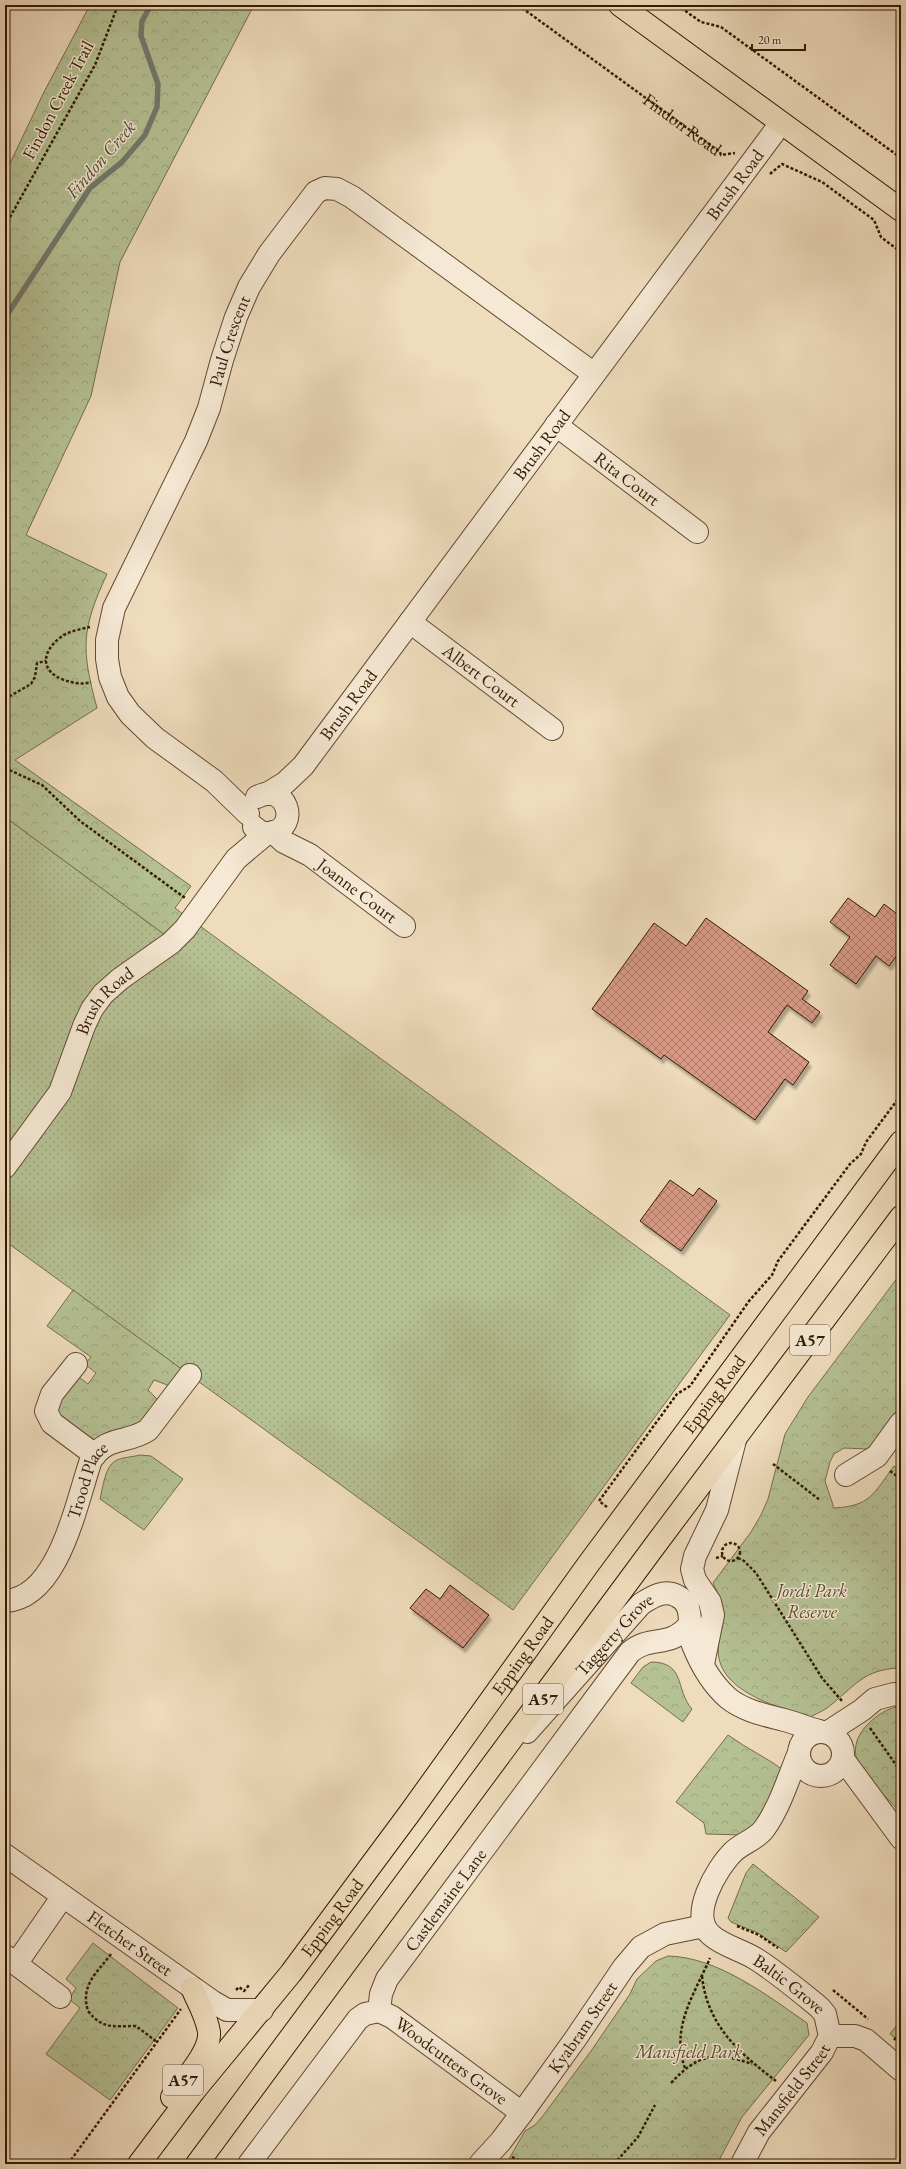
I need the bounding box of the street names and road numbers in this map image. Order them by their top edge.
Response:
street label: Findon Creek Trail [17,36,98,163]
street label: Findon Road [638,88,727,161]
street label: Brush Road [701,144,769,225]
street label: Paul Crescent [203,291,255,389]
street label: Brush Road [507,404,576,485]
street label: Rita Court [590,446,665,511]
street label: Albert Court [437,638,525,712]
street label: Brush Road [314,664,382,745]
street label: Joanne Court [311,851,402,928]
street label: Brush Road [70,961,138,1038]
road number: A57 [790,1325,830,1355]
street label: Epping Road [677,1350,751,1438]
street label: Trood Place [61,1436,112,1522]
street label: Taggerty Grove [570,1587,657,1681]
street label: Epping Road [486,1611,559,1699]
road number: A57 [523,1684,563,1714]
street label: Castlemaine Lane [399,1844,491,1956]
street label: Epping Road [295,1873,369,1961]
street label: Fletcher Street [83,1905,178,1981]
street label: Baltic Grove [749,1948,831,2018]
street label: Kyabram Street [542,1976,622,2078]
street label: Woodcutters Grove [391,2011,513,2110]
street label: Mansfield Street [748,2040,835,2140]
road number: A57 [163,2065,203,2095]

